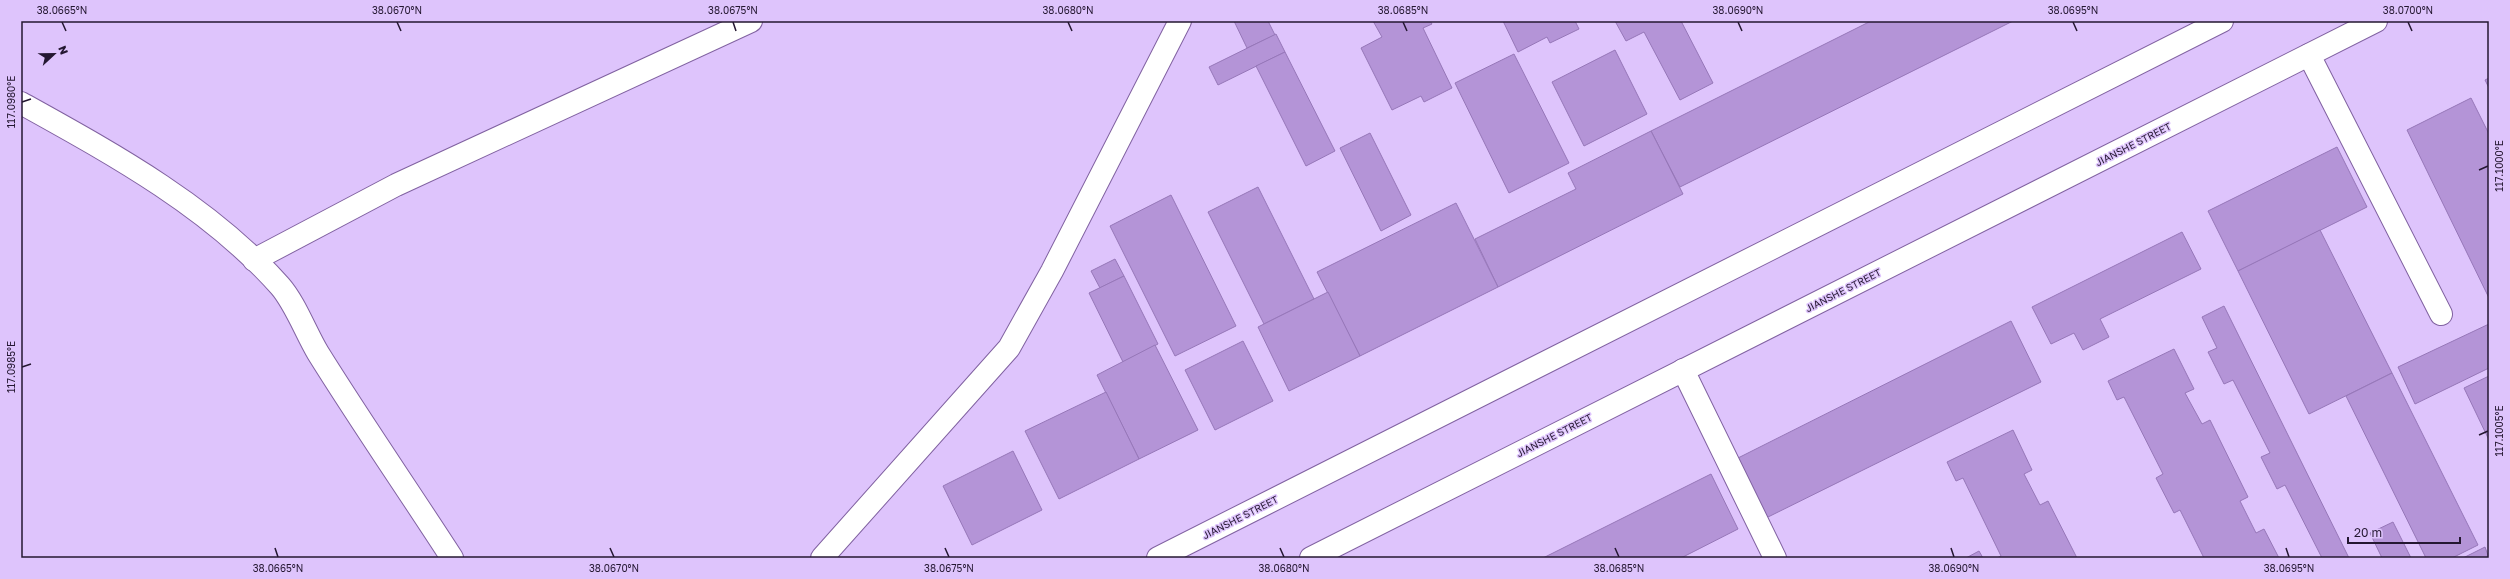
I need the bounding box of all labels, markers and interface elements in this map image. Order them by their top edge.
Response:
text: 38.0665°N [37,4,87,16]
text: 38.0670°N [372,4,422,16]
text: 38.0675°N [708,4,758,16]
text: 38.0680°N [1043,4,1094,16]
text: 38.0685°N [1378,4,1428,16]
text: 38.0690°N [1713,4,1763,16]
text: 38.0695°N [2048,4,2098,16]
text: 38.0700°N [2383,4,2433,16]
north arrow [34,34,74,74]
text: N [56,44,71,56]
text: 117.0980°E [5,76,17,128]
street label: JIANSHE STREET [2093,120,2173,168]
text: 117.1000°E [2493,140,2505,192]
street label: JIANSHE STREET [1803,266,1883,314]
text: 117.0985°E [5,341,17,393]
text: 117.1005°E [2493,405,2505,457]
street label: JIANSHE STREET [1514,411,1594,459]
street label: JIANSHE STREET [1200,493,1280,541]
scale bar [2348,519,2460,545]
text: 20 m [2354,525,2382,540]
text: 38.0665°N [253,562,303,574]
text: 38.0670°N [589,562,639,574]
text: 38.0675°N [924,562,974,574]
text: 38.0680°N [1259,562,1310,574]
text: 38.0685°N [1594,562,1644,574]
text: 38.0690°N [1929,562,1979,574]
text: 38.0695°N [2264,562,2314,574]

